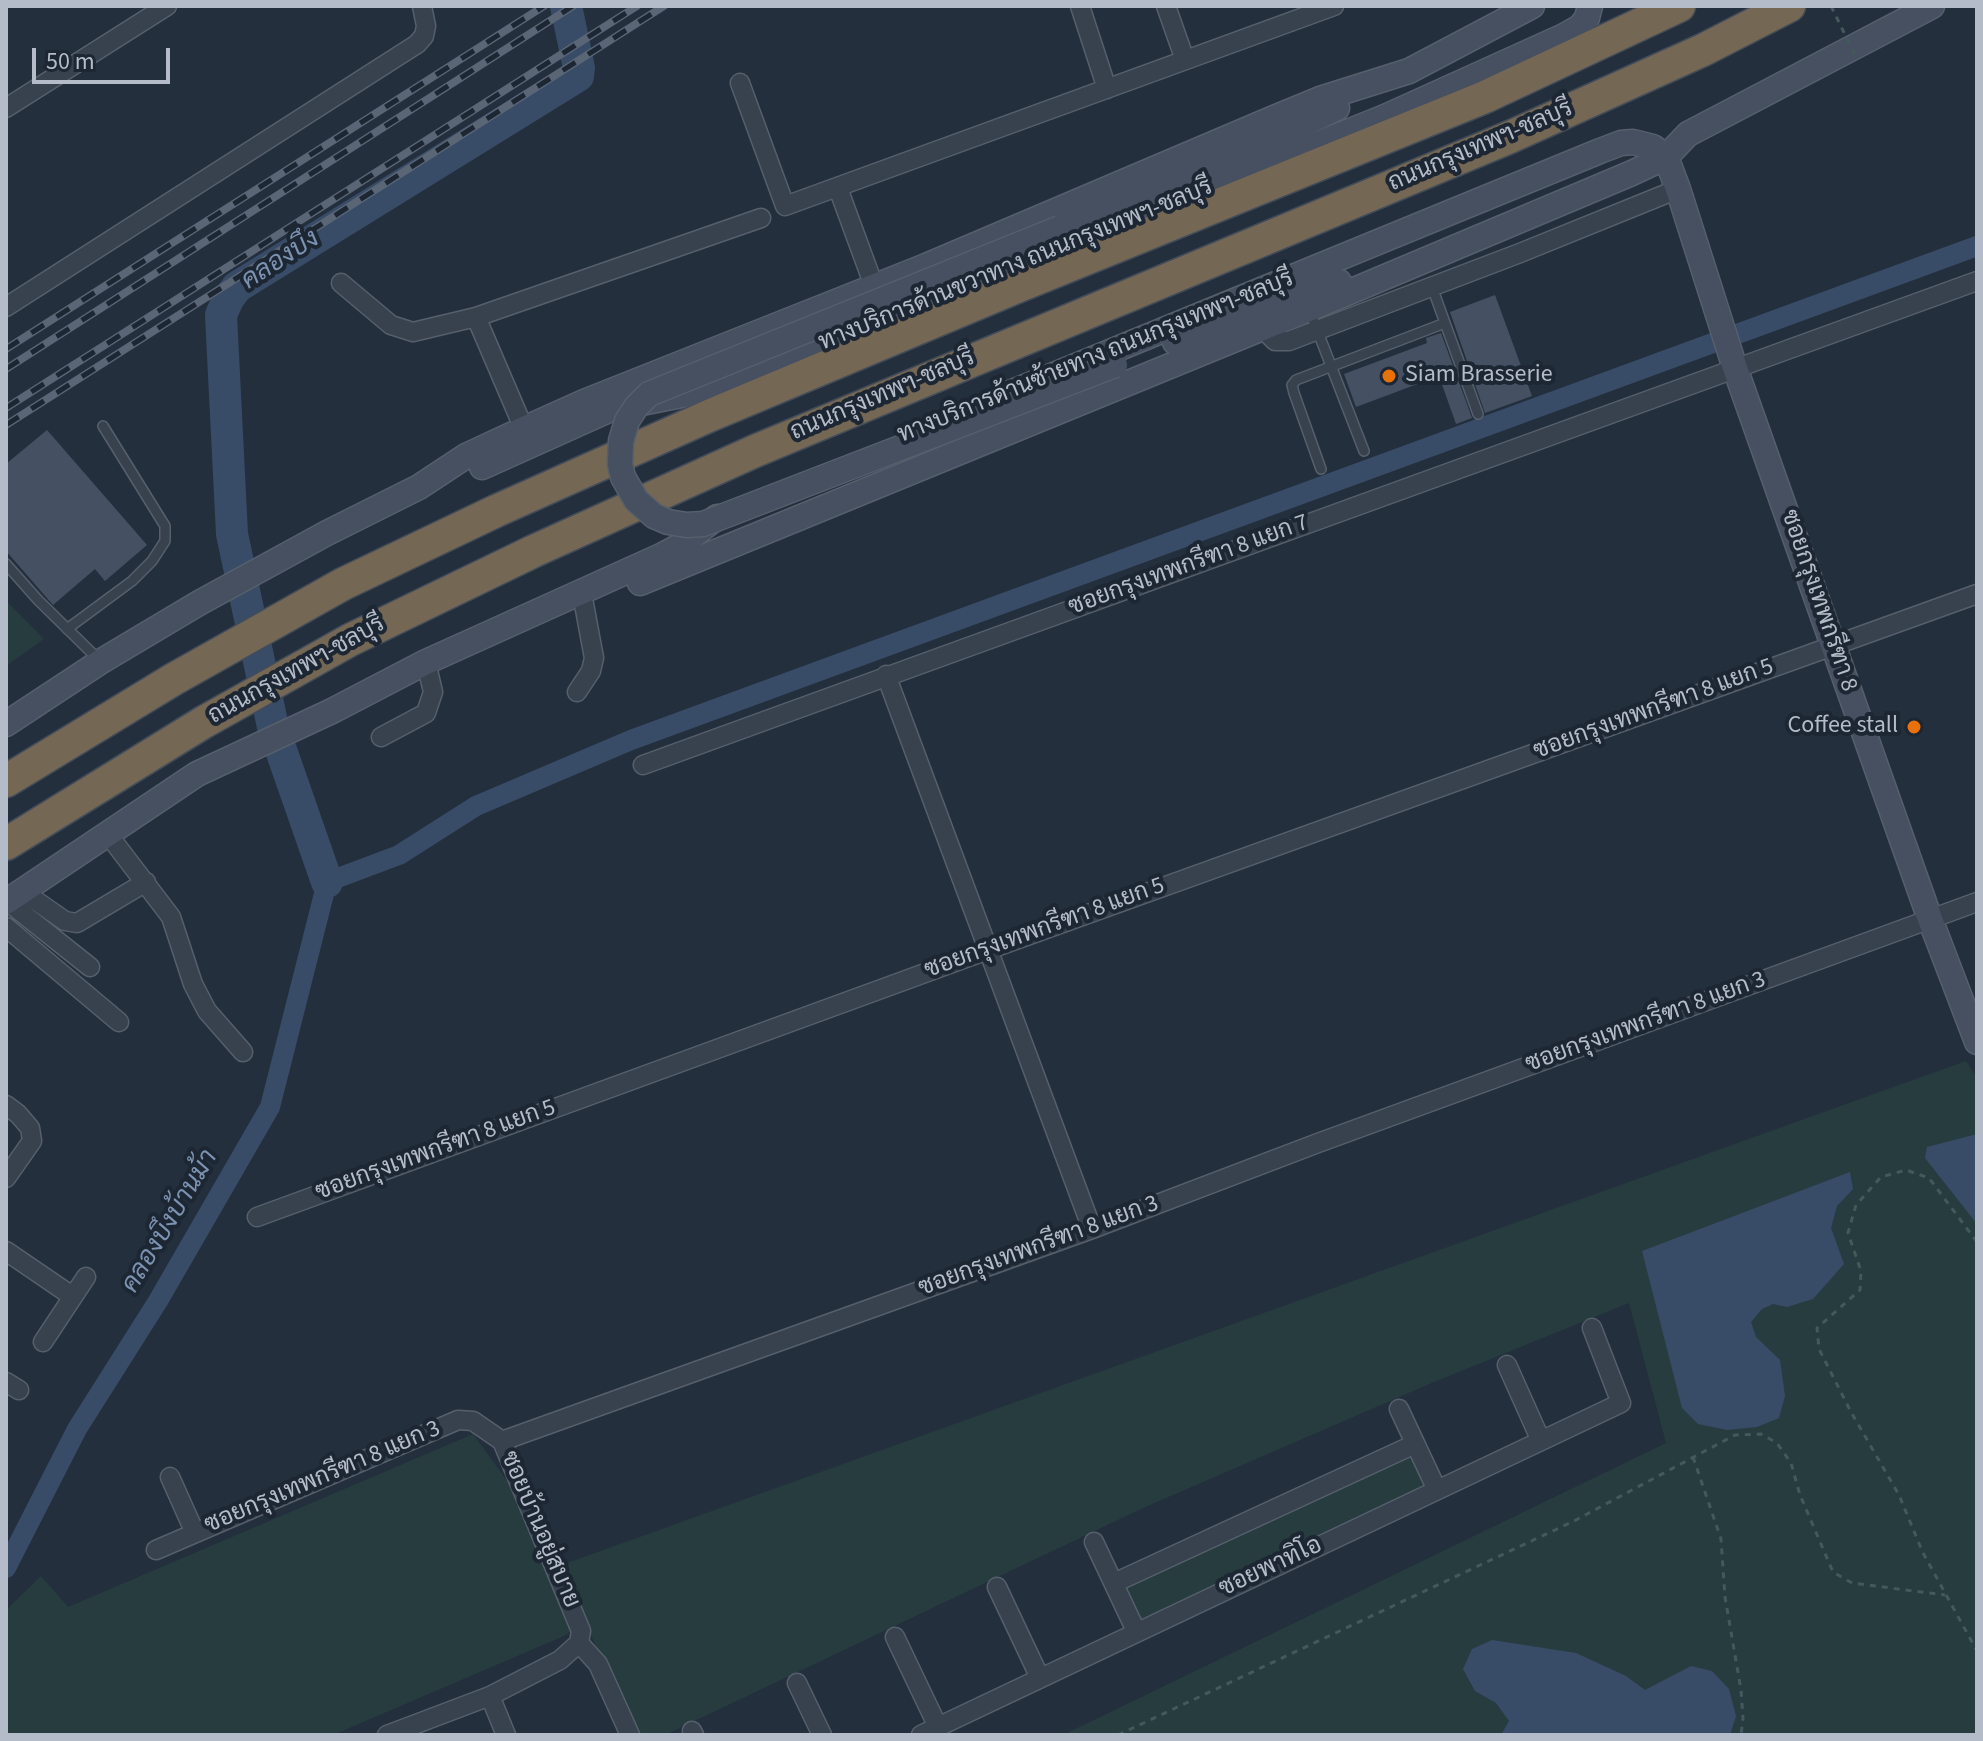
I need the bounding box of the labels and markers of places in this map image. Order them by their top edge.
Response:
place label: Siam Brasserie [1405,362,1553,390]
marker: Siam Brasserie [1380,367,1398,385]
place label: Coffee stall [1788,713,1898,741]
marker: Coffee stall [1905,718,1923,736]

